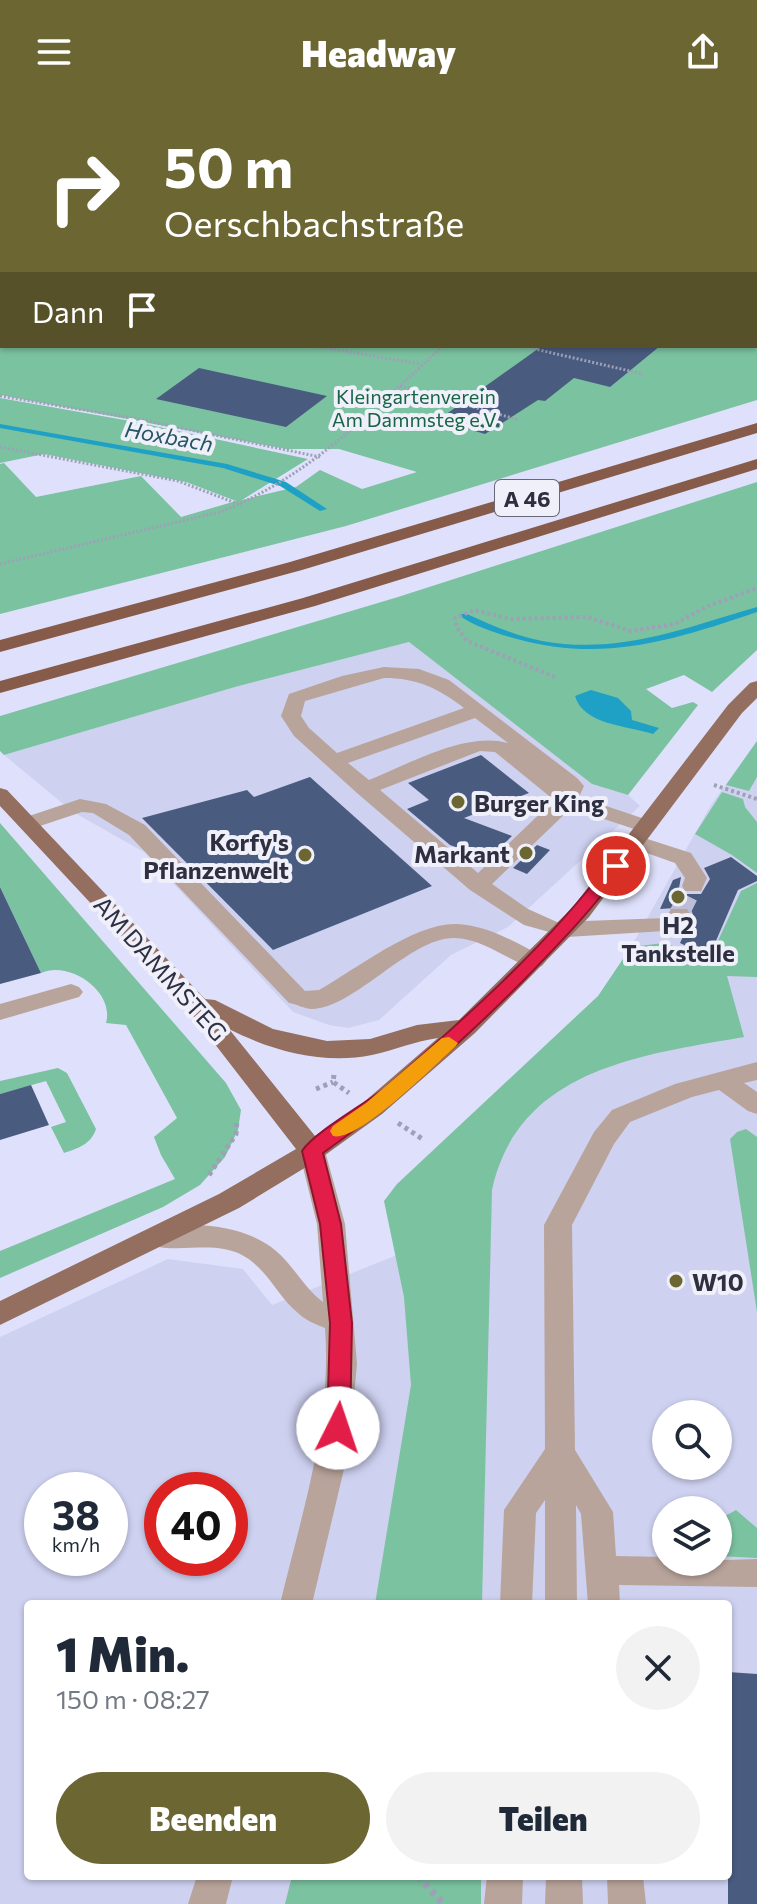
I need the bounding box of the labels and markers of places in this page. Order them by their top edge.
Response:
place label: Burger King [474,788,604,817]
marker: Burger King [449,793,467,811]
place label: Korfy's Pflanzenwelt [143,827,289,884]
pin [582,832,650,900]
place label: Markant [414,839,510,868]
marker: Markant [517,844,535,862]
marker: Korfy's Pflanzenwelt [296,846,314,864]
marker: H2 Tankstelle [669,888,687,906]
place label: H2 Tankstelle [621,910,735,967]
place label: W10 [692,1267,744,1296]
marker: W10 [667,1272,685,1290]

